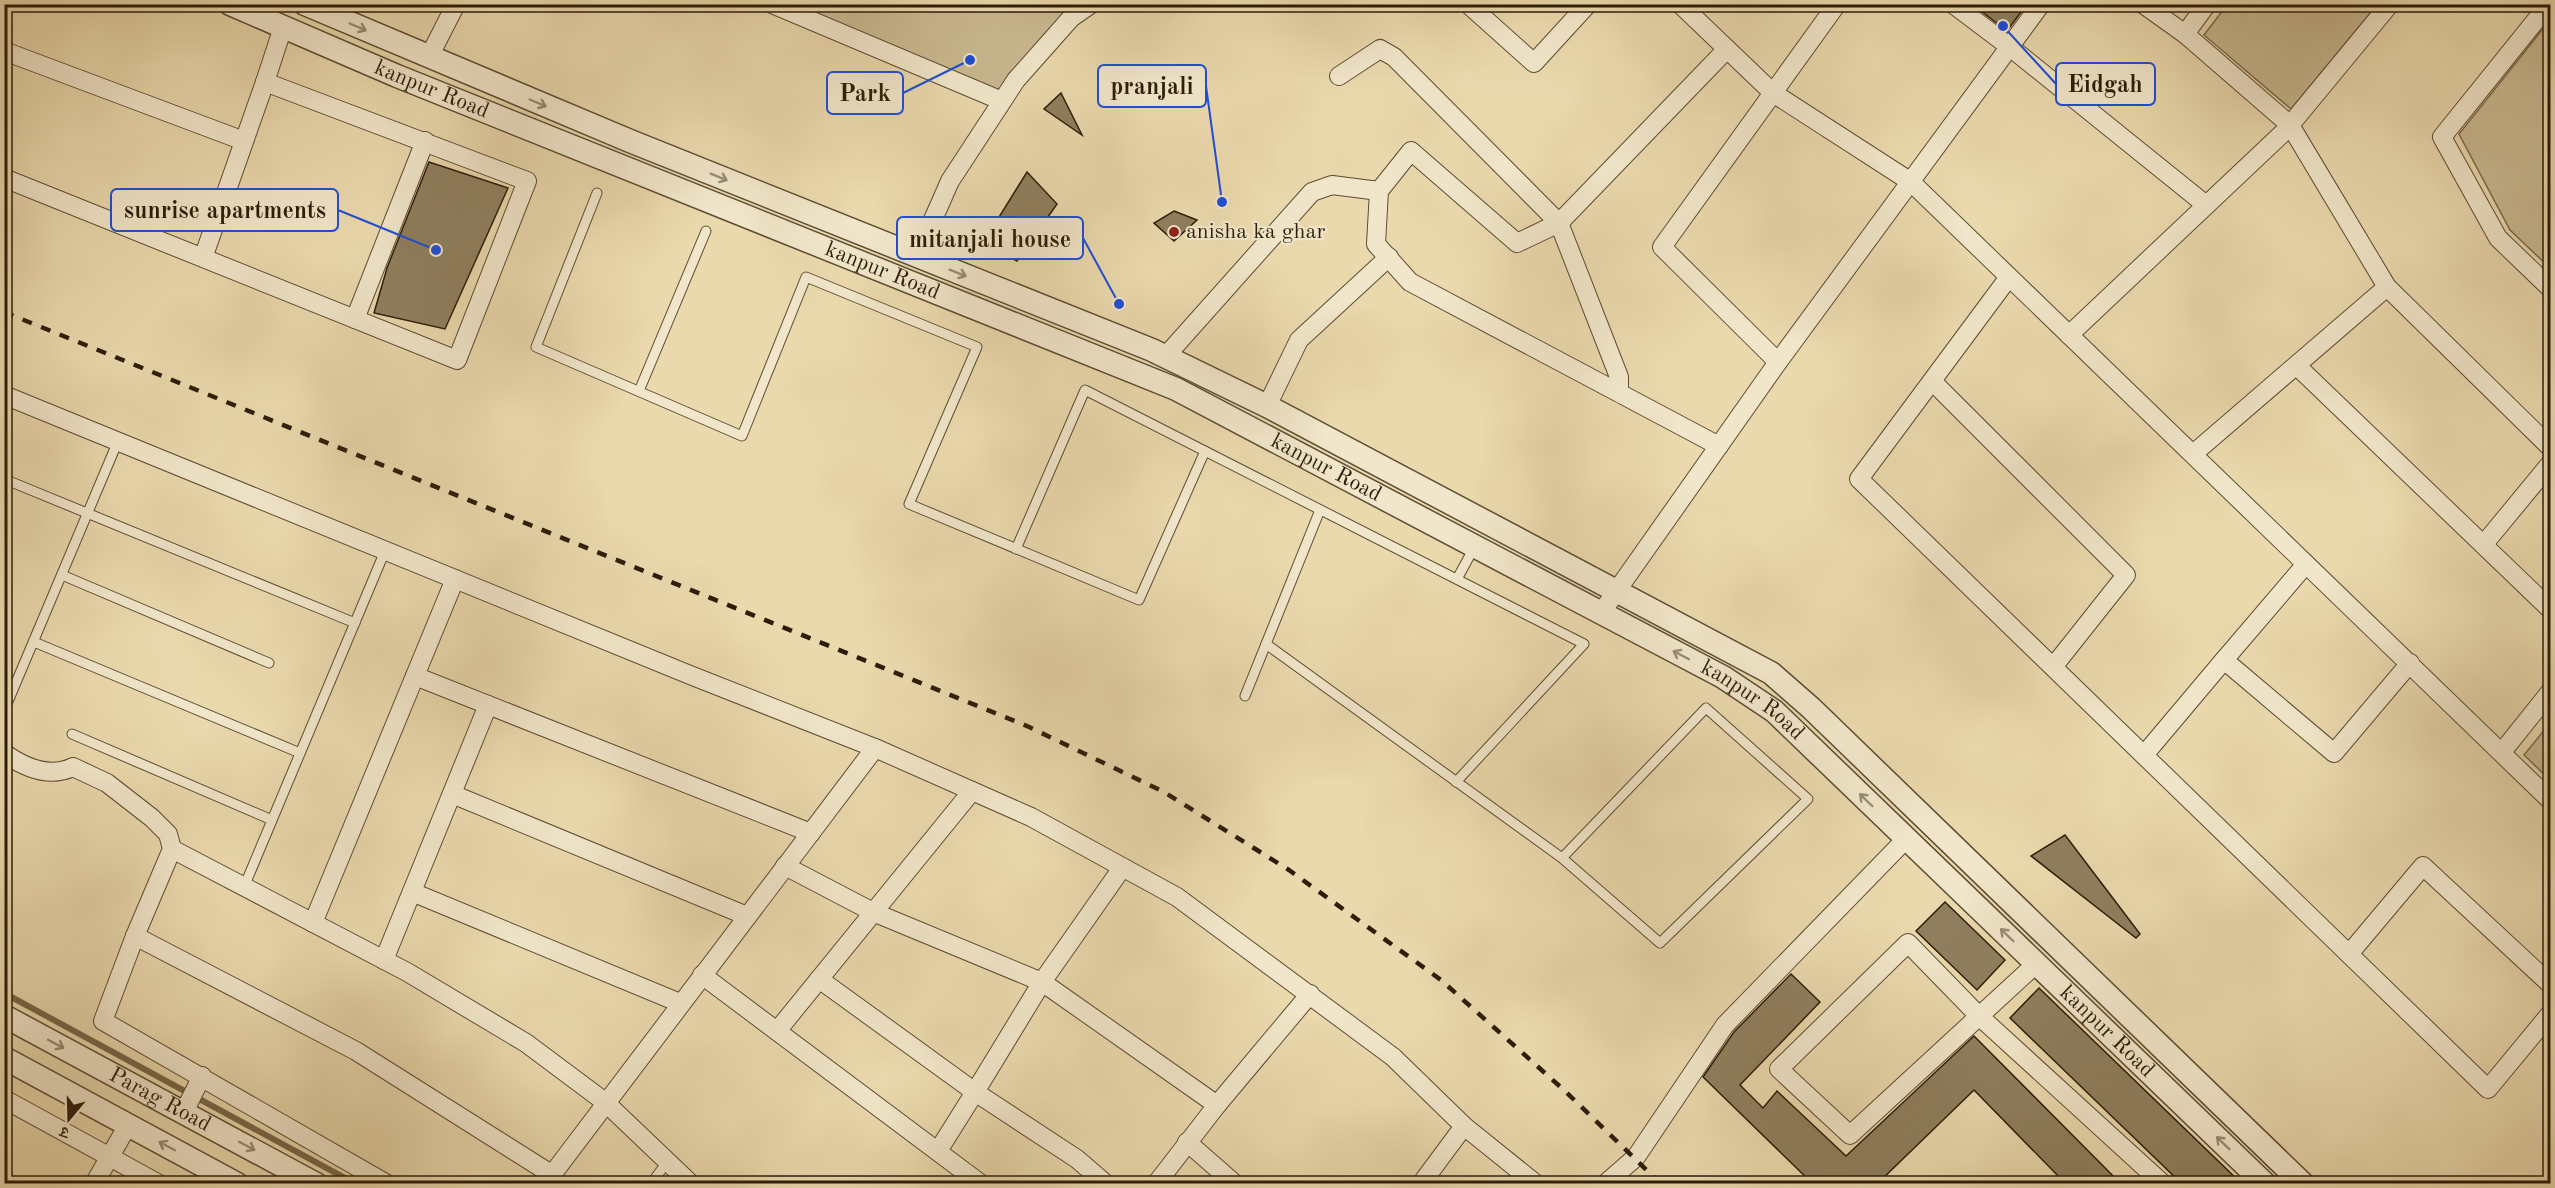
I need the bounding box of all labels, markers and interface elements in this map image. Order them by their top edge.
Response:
one-way arrow [349,22,367,33]
street label: kanpur Road [371,57,492,123]
callout: Eidgah [2056,63,2155,105]
callout: pranjali [1098,65,1206,107]
callout: Park [827,72,903,114]
text: Eidgah [2067,74,2143,98]
text: pranjali [1110,76,1194,100]
text: Park [839,83,891,107]
one-way arrow [529,98,547,109]
one-way arrow [709,172,727,183]
callout: sunrise apartments [111,189,338,231]
text: sunrise apartments [124,200,326,224]
callout: mitanjali house [897,217,1083,259]
place label: anisha ka ghar [1186,221,1325,243]
marker: anisha ka ghar [1167,225,1181,239]
text: mitanjali house [909,229,1071,253]
street label: kanpur Road [822,238,943,304]
one-way arrow [948,268,967,279]
street label: kanpur Road [1267,430,1385,506]
one-way arrow [1672,649,1690,660]
street label: kanpur Road [1697,656,1808,745]
one-way arrow [1859,793,1874,807]
one-way arrow [1999,928,2014,942]
street label: kanpur Road [2055,982,2158,1082]
one-way arrow [47,1038,64,1050]
street label: Parag Road [105,1064,214,1136]
north arrow [39,1089,99,1149]
text: उ [57,1122,72,1141]
one-way arrow [2215,1136,2230,1150]
one-way arrow [159,1140,176,1152]
one-way arrow [237,1141,255,1152]

